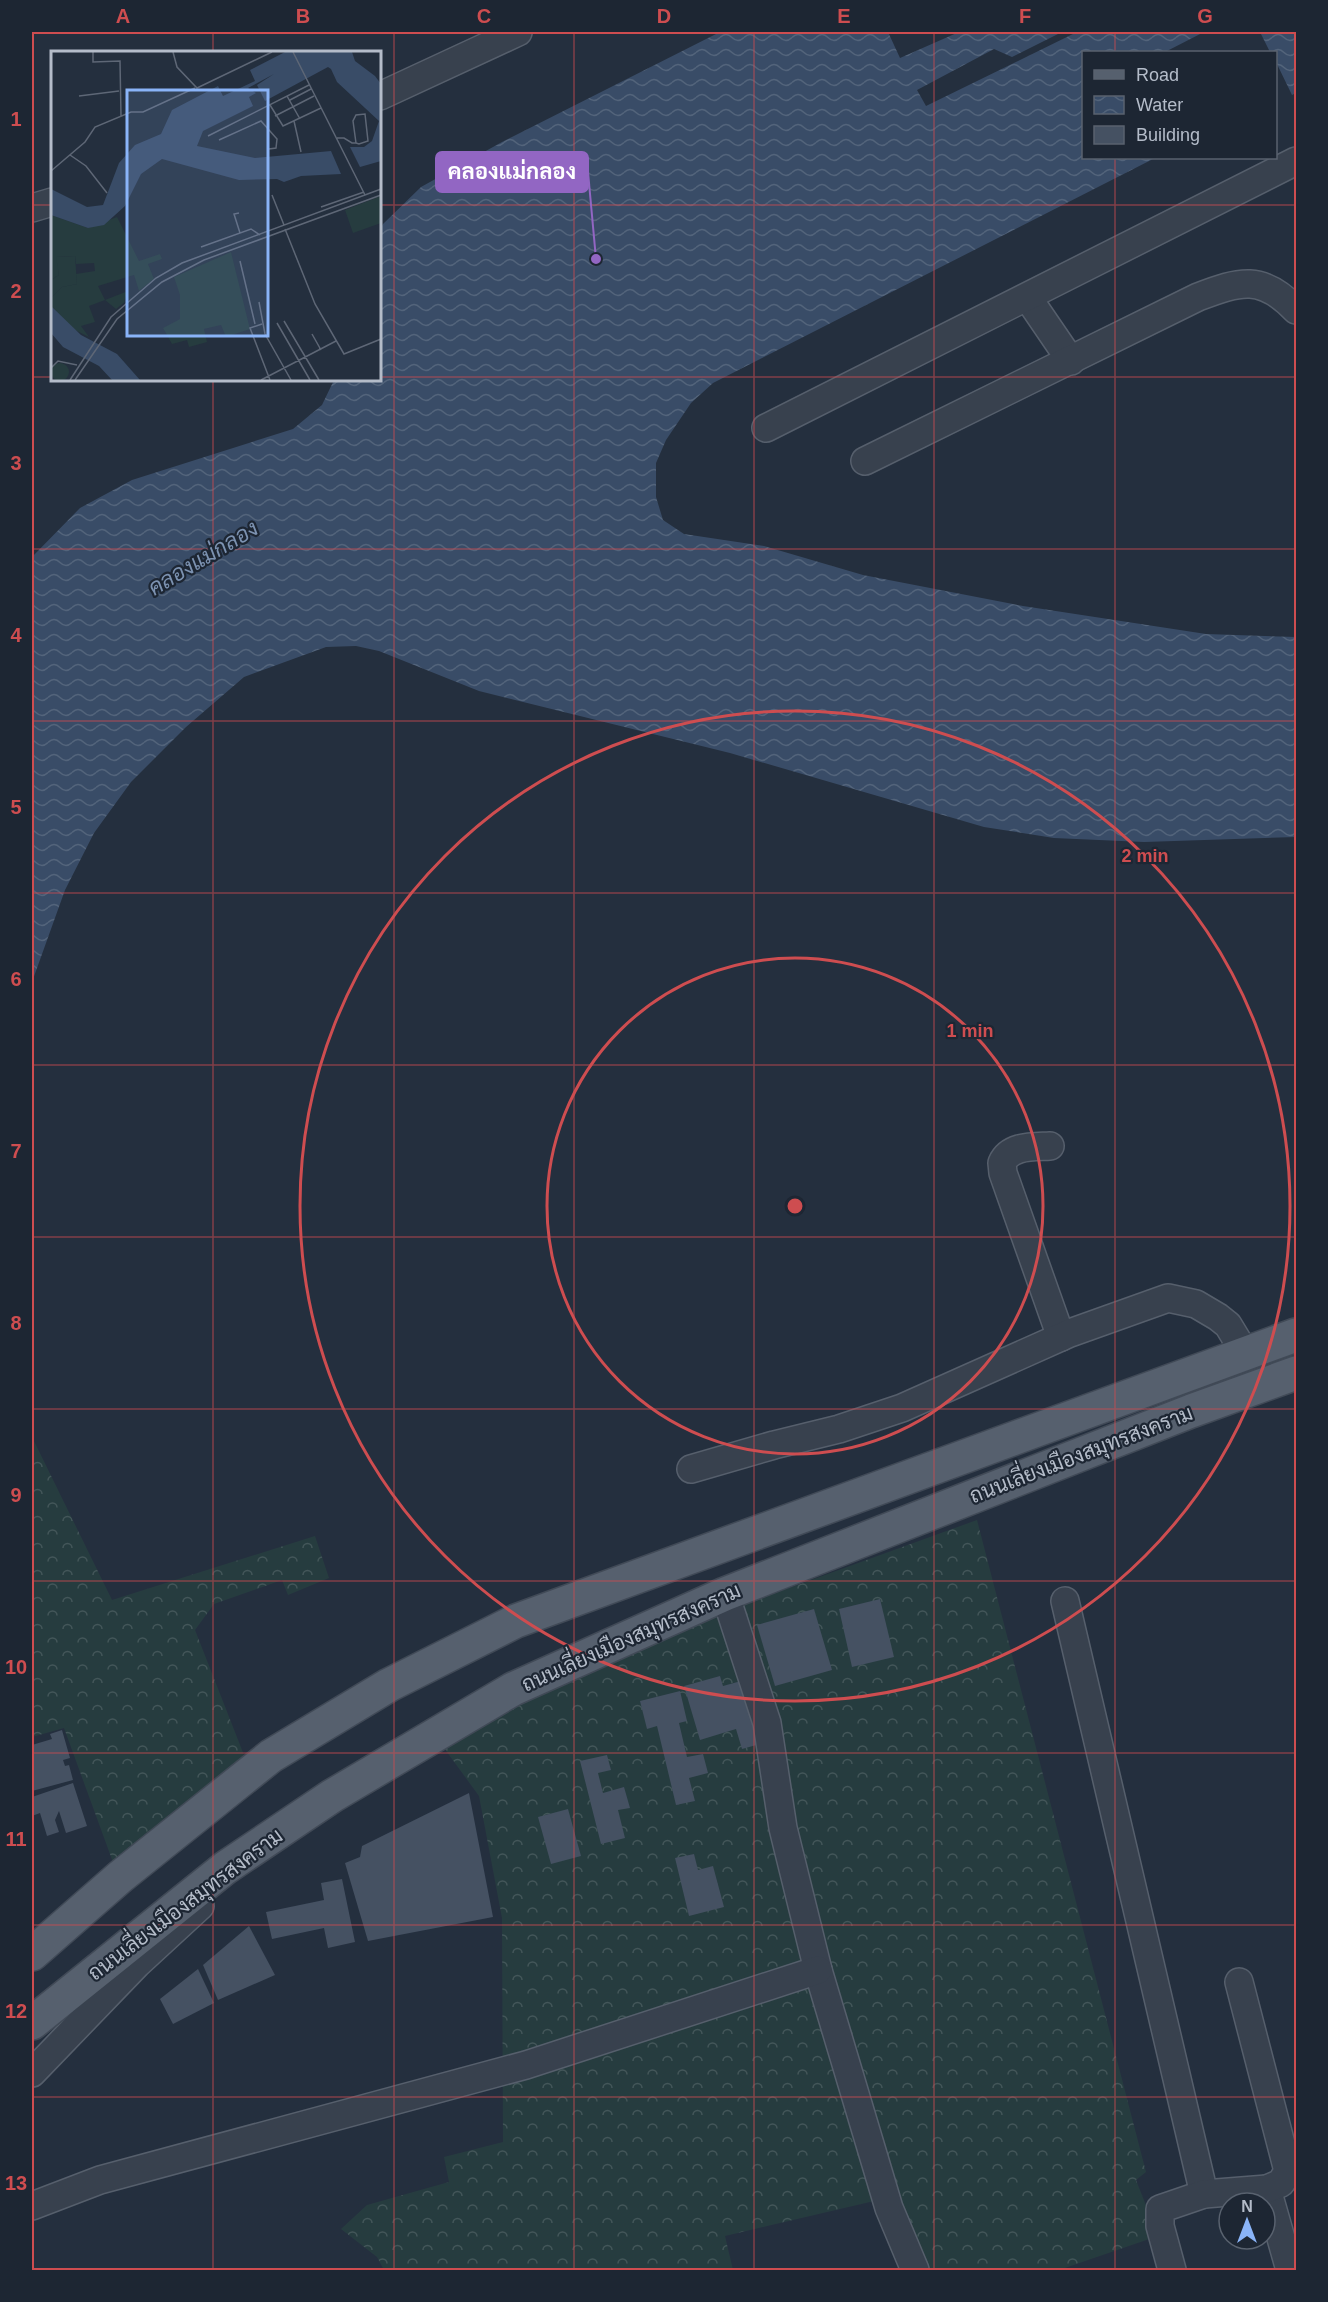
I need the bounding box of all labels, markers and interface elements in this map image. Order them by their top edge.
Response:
text: A [116,5,130,27]
text: B [296,5,310,27]
text: C [477,5,491,27]
text: D [657,5,671,27]
text: E [837,5,851,27]
text: F [1019,5,1031,27]
text: G [1197,5,1213,27]
inset map [51,51,381,381]
legend [1082,51,1277,159]
text: Road [1136,65,1179,85]
text: Water [1136,95,1183,115]
text: 1 [10,108,22,130]
text: Building [1136,125,1200,145]
callout: คลองแม่กลอง [436,152,588,192]
text: คลองแม่กลอง [448,159,576,184]
text: 2 [10,280,22,302]
text: 3 [10,452,22,474]
water label: คลองแม่กลอง [144,515,262,601]
text: 4 [10,624,22,646]
text: 5 [10,796,22,818]
text: 2 min [1121,846,1169,866]
text: 6 [10,968,22,990]
text: 1 min [946,1021,994,1041]
text: 7 [10,1140,22,1162]
centre of rings [785,1196,805,1216]
text: 8 [10,1312,22,1334]
street label: ถนนเลี่ยงเมืองสมุทรสงคราม [963,1393,1197,1510]
text: 9 [10,1484,22,1506]
street label: ถนนเลี่ยงเมืองสมุทรสงคราม [515,1571,745,1698]
text: 10 [5,1656,27,1678]
street label: ถนนเลี่ยงเมืองสมุทรสงคราม [79,1817,288,1987]
text: 11 [5,1828,27,1850]
text: 12 [5,2000,27,2022]
text: 13 [5,2172,27,2194]
north arrow [1217,2191,1277,2251]
text: N [1241,2198,1253,2215]

